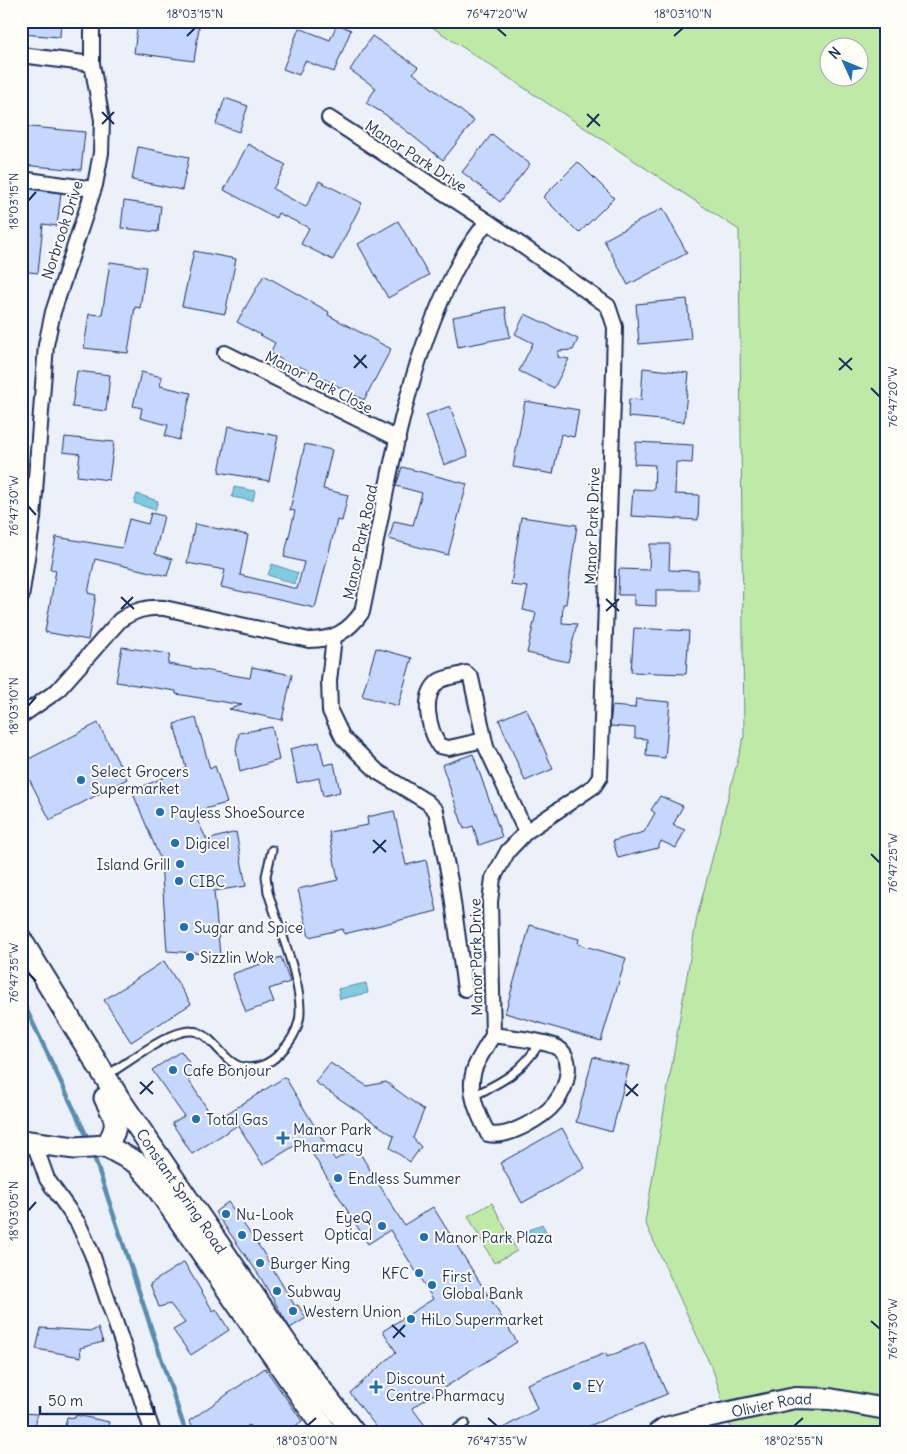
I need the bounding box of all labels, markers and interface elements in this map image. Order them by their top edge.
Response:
text: 18°03'15"N [167,6,223,21]
text: 76°47'20"W [467,6,528,21]
text: 18°03'10"N [654,6,712,21]
north arrow [820,38,870,88]
text: N [825,43,844,63]
street label: Manor Park Drive [362,116,470,196]
text: 18°03'15"N [6,173,21,229]
street label: Norbrook Drive [37,178,87,282]
street label: Manor Park Close [262,347,376,417]
text: 76°47'20"W [885,366,900,427]
street label: Manor Park Drive [580,467,604,585]
text: 76°47'30"W [6,475,21,537]
street label: Manor Park Road [339,483,382,601]
text: 18°03'10"N [6,677,21,735]
place label: Select Grocers Supermarket [91,762,189,798]
marker: Select Grocers Supermarket [75,774,87,786]
place label: Payless ShoeSource [170,803,305,822]
marker: Payless ShoeSource [154,806,166,818]
text: 76°47'25"W [885,833,900,893]
place label: Digicel [185,834,230,853]
marker: Digicel [169,837,181,849]
place label: Island Grill [97,855,170,874]
marker: Island Grill [174,858,186,870]
place label: CIBC [189,872,225,891]
marker: CIBC [173,875,185,887]
street label: Manor Park Drive [465,898,487,1016]
place label: Sugar and Spice [194,918,303,937]
marker: Sugar and Spice [178,921,190,933]
text: 76°47'35"W [6,943,21,1003]
place label: Sizzlin Wok [200,948,275,967]
marker: Sizzlin Wok [184,951,196,963]
place label: Cafe Bonjour [183,1061,271,1080]
marker: Cafe Bonjour [167,1064,179,1076]
place label: Total Gas [206,1110,268,1129]
marker: Total Gas [190,1113,202,1125]
place label: Manor Park Pharmacy [293,1120,372,1156]
street label: Constant Spring Road [133,1125,231,1257]
marker: Manor Park Pharmacy [277,1132,289,1144]
place label: Endless Summer [348,1169,461,1188]
marker: Endless Summer [332,1172,344,1184]
text: 18°03'05"N [6,1181,21,1241]
place label: Nu-Look [236,1205,294,1224]
marker: Nu-Look [220,1208,232,1220]
place label: EyeQ Optical [324,1208,372,1244]
marker: EyeQ Optical [376,1220,388,1232]
place label: Dessert [252,1226,304,1245]
place label: Manor Park Plaza [434,1228,553,1247]
marker: Dessert [236,1229,248,1241]
marker: Manor Park Plaza [418,1231,430,1243]
place label: Burger King [270,1254,350,1273]
marker: Burger King [254,1257,266,1269]
place label: KFC [382,1264,409,1283]
marker: KFC [413,1267,425,1279]
place label: First Global Bank [442,1267,523,1303]
marker: First Global Bank [426,1279,438,1291]
place label: Subway [287,1282,341,1301]
marker: Subway [271,1285,283,1297]
text: 76°47'30"W [885,1298,900,1360]
place label: Western Union [303,1302,402,1321]
marker: Western Union [287,1305,299,1317]
place label: HiLo Supermarket [421,1310,543,1329]
marker: HiLo Supermarket [405,1313,417,1325]
place label: Discount Centre Pharmacy [386,1369,505,1405]
place label: EY [587,1377,605,1396]
marker: EY [571,1380,583,1392]
marker: Discount Centre Pharmacy [370,1381,382,1393]
scale bar [40,1384,154,1416]
street label: Olivier Road [729,1388,812,1421]
text: 50 m [48,1391,83,1410]
text: 18°03'00"N [277,1433,337,1448]
text: 76°47'35"W [467,1433,527,1448]
text: 18°02'55"N [765,1433,823,1448]

